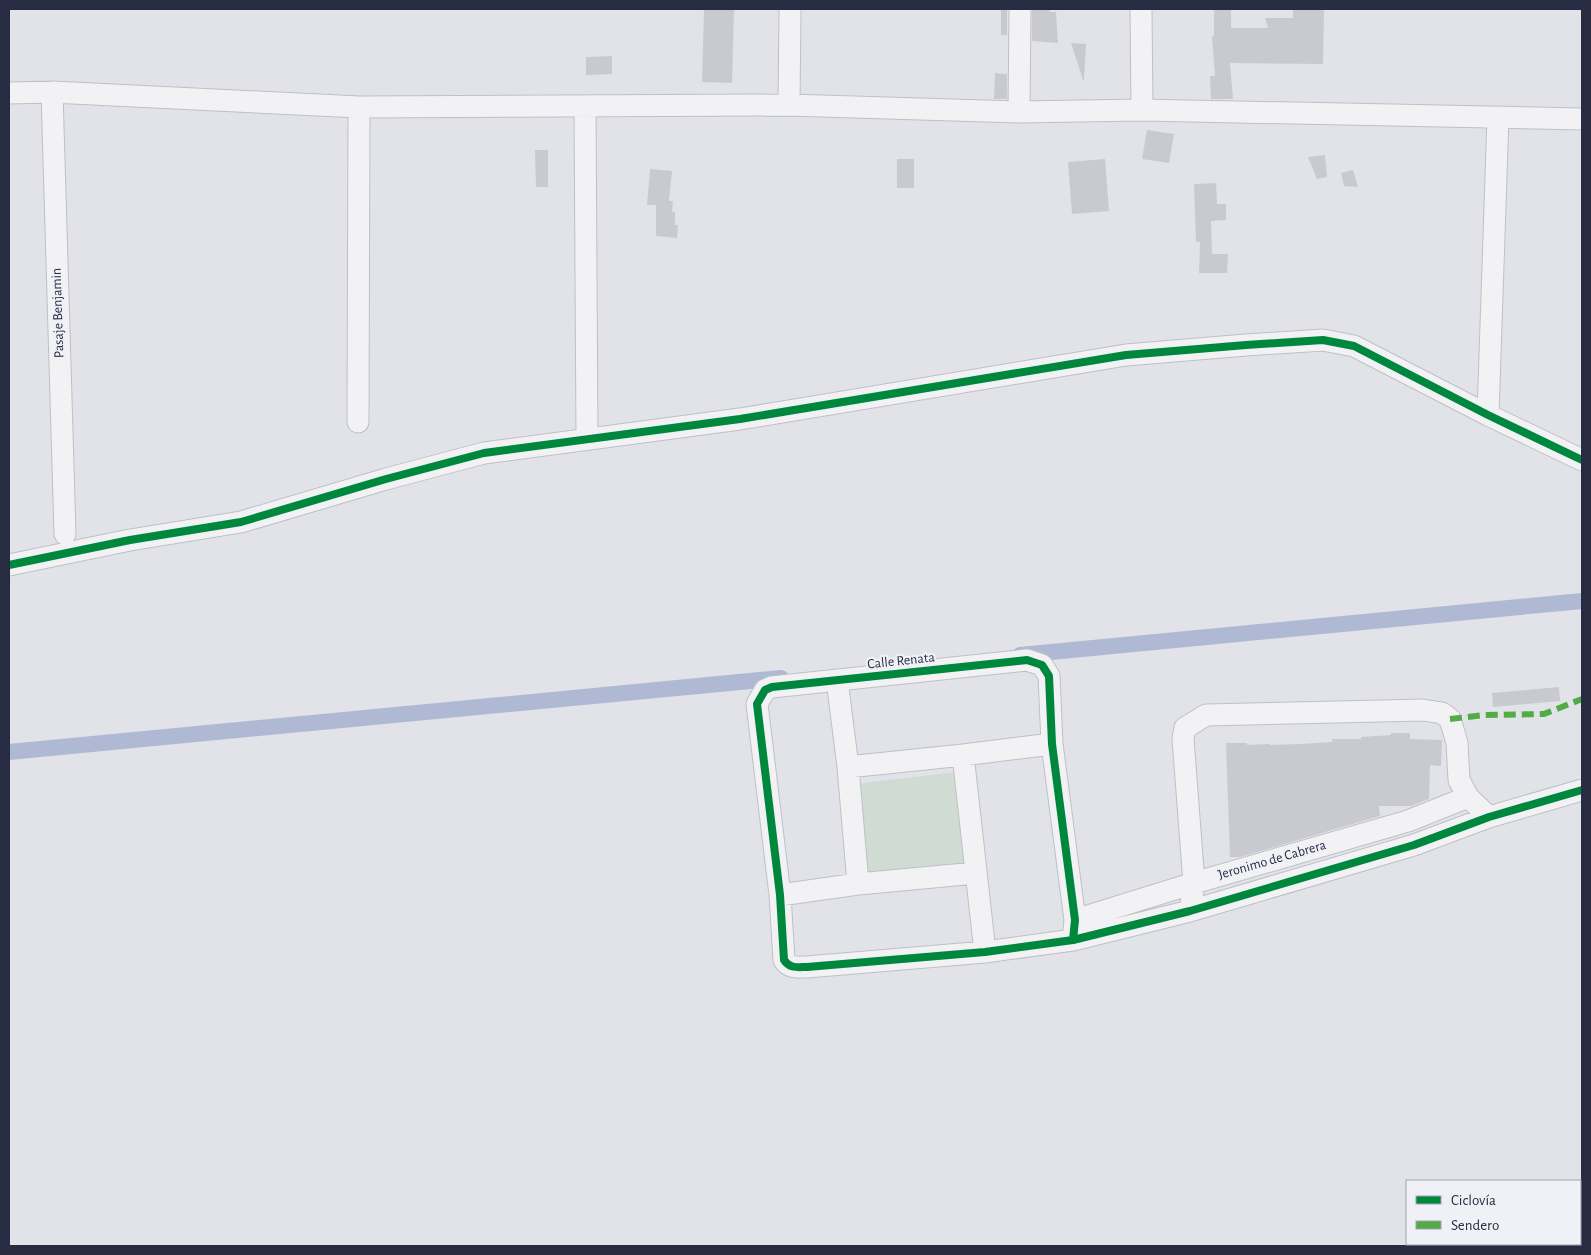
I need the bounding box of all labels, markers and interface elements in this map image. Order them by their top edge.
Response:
street label: Pasaje Benjamin [49,268,67,358]
street label: Calle Renata [867,650,936,672]
street label: Jeronimo de Cabrera [1217,838,1328,882]
legend [1406,1180,1581,1245]
text: Ciclovía [1451,1193,1496,1208]
text: Sendero [1451,1218,1499,1233]

